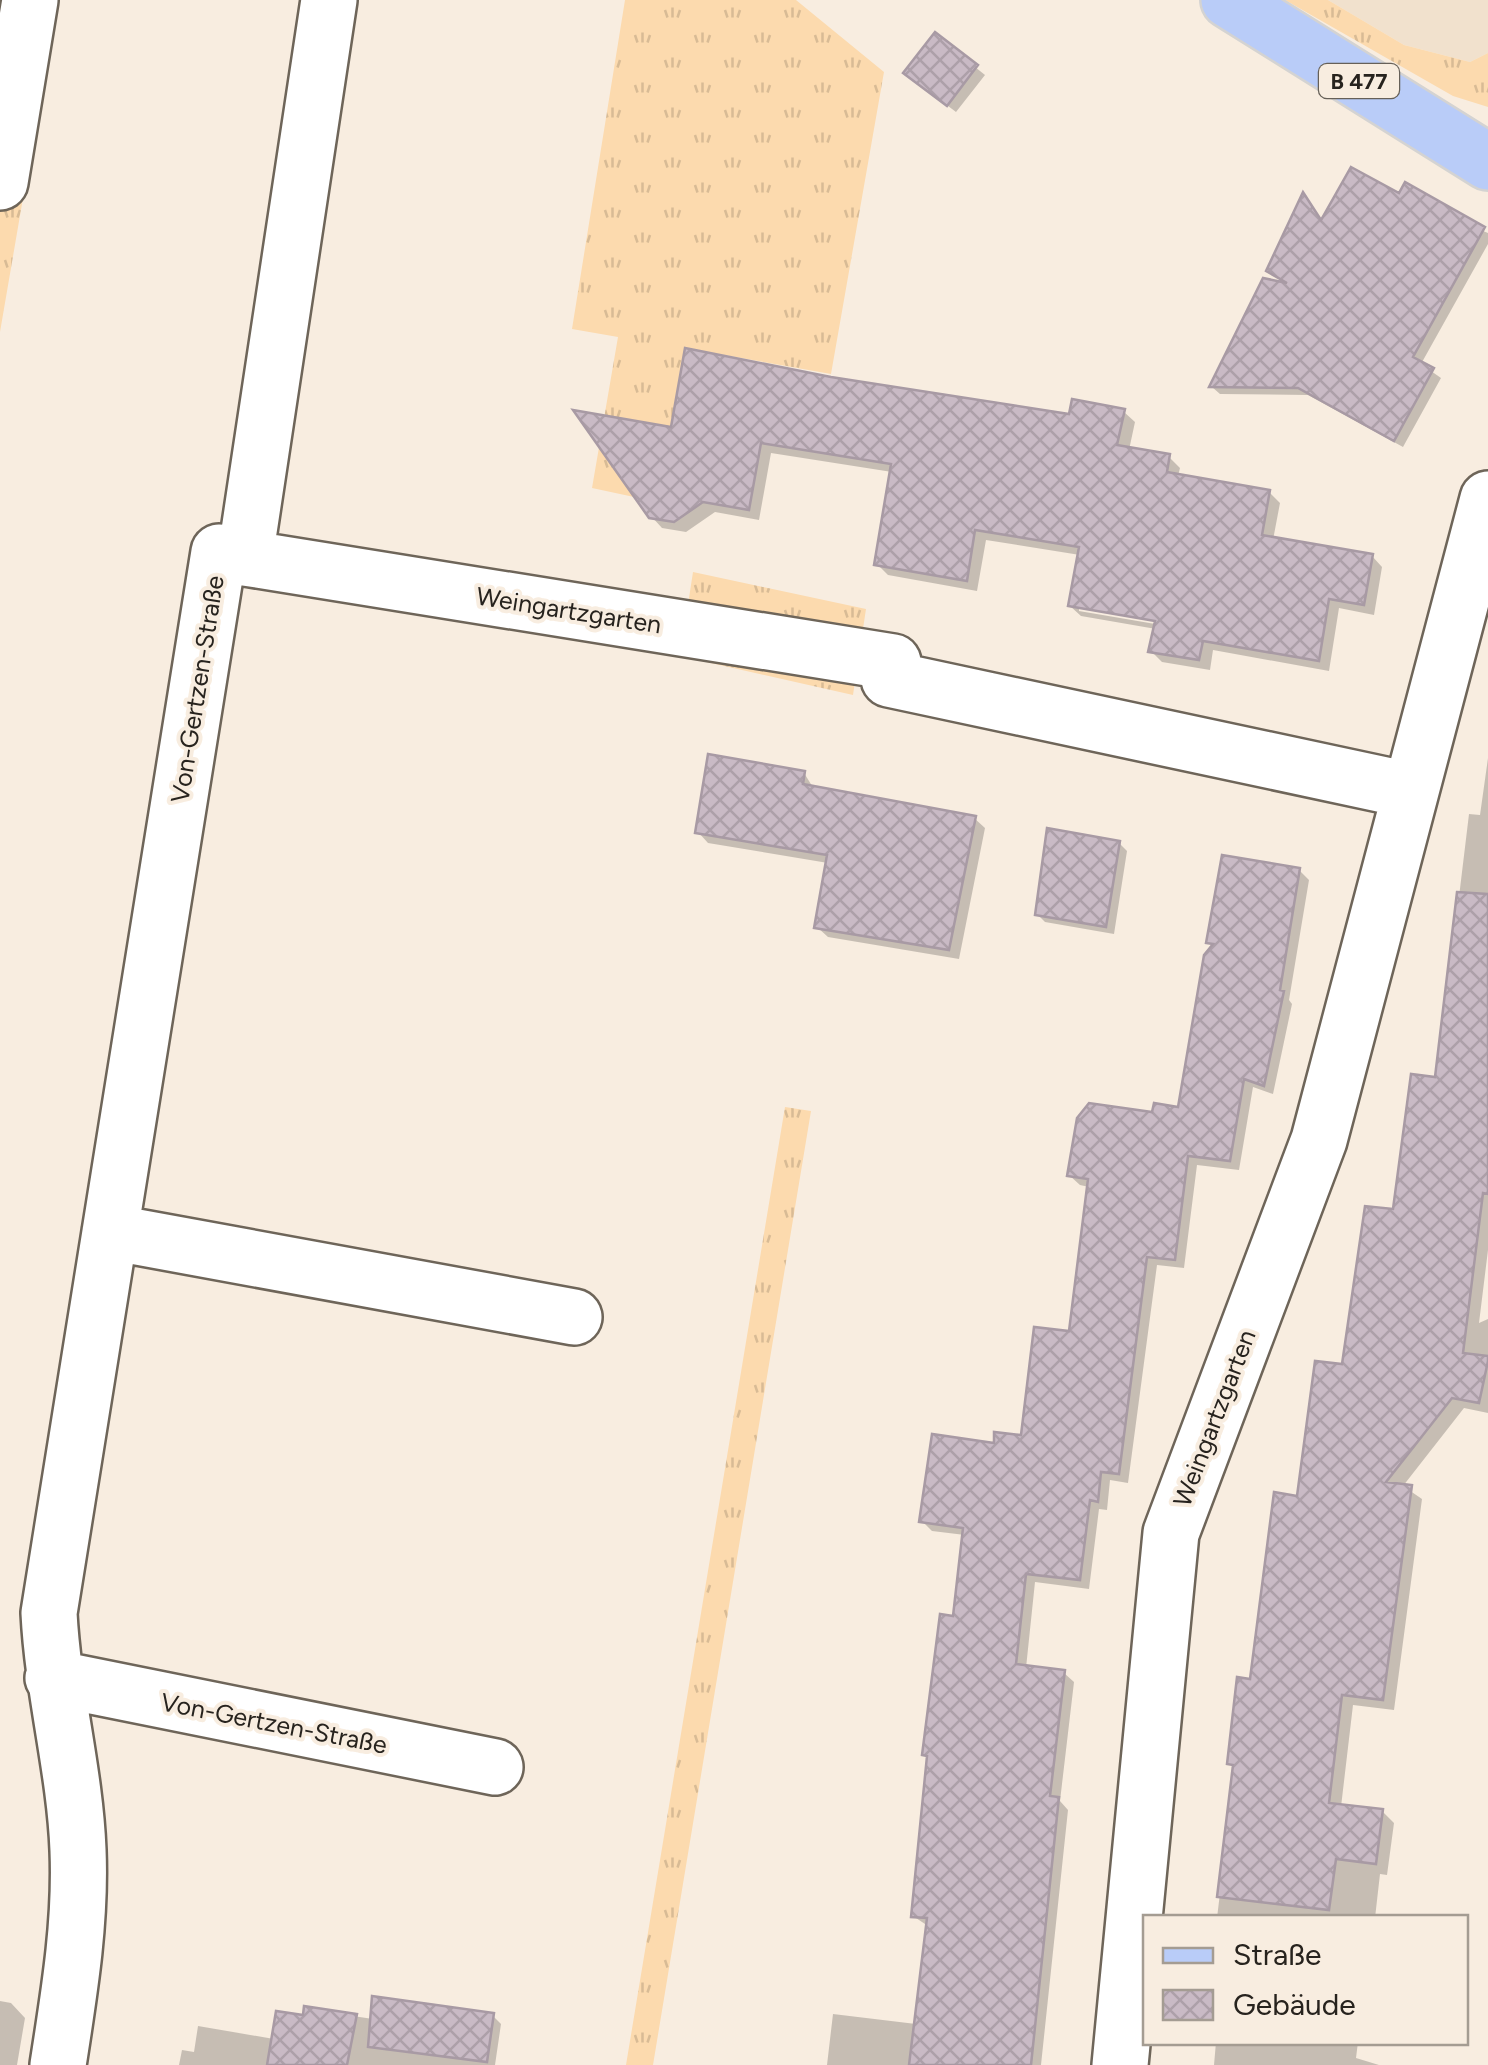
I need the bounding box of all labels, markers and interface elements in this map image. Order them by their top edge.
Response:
road number: B 477 [1319,64,1399,98]
street label: Von-Gertzen-Straße [164,573,230,805]
street label: Weingartzgarten [474,581,664,639]
street label: Weingartzgarten [1167,1325,1261,1511]
street label: Von-Gertzen-Straße [158,1686,390,1760]
legend [1143,1915,1468,2045]
text: Straße [1233,1936,1322,1973]
text: Gebäude [1233,1986,1356,2023]

